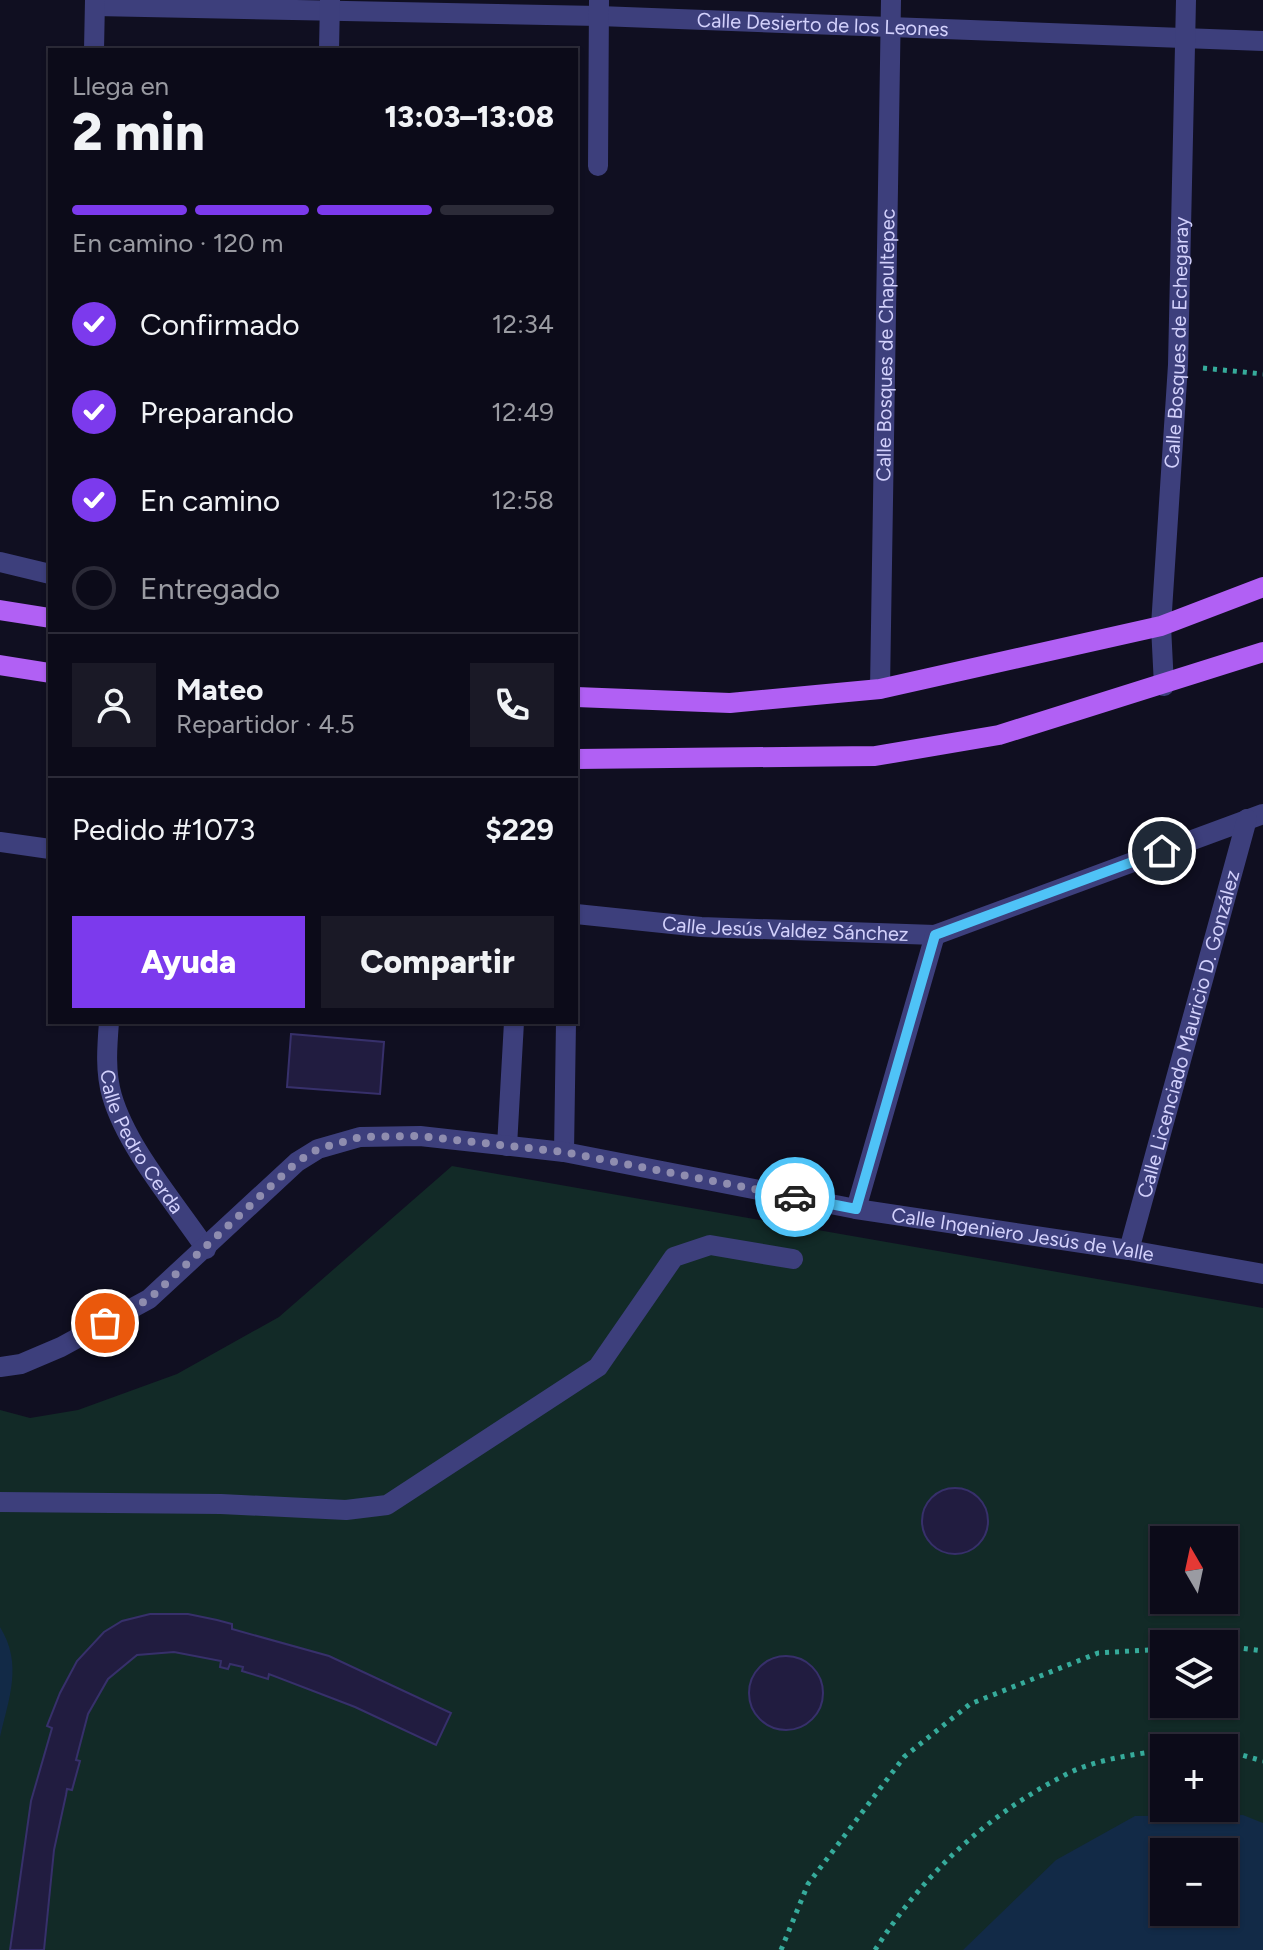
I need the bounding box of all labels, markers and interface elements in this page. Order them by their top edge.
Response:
street label: Calle Desierto de los Leones [696,8,949,41]
text: Llega en [72,70,169,102]
text: 13:03–13:08 [385,98,554,135]
text: 2 min [72,101,205,163]
street label: Calle Bosques de Chapultepec [871,208,900,482]
street label: Calle Bosques de Echegaray [1159,216,1193,469]
text: En camino · 120 m [72,227,283,259]
icon: check [72,302,116,346]
text: Confirmado [140,306,300,343]
text: 12:34 [492,308,554,340]
icon: check [72,390,116,434]
text: Preparando [140,394,294,431]
text: 12:49 [491,396,554,428]
icon: check [72,478,116,522]
text: En camino [140,482,280,519]
text: 12:58 [491,484,554,516]
text: Entregado [140,570,280,607]
button: person [72,663,156,747]
button: phone [470,663,554,747]
text: Mateo [176,671,264,708]
text: Repartidor · 4.5 [176,708,355,740]
text: Pedido #1073 [72,811,255,848]
text: $229 [485,811,554,848]
pin [1128,817,1196,885]
icon: home [1140,829,1184,873]
street label: Calle Licenciado Mauricio D. González [1132,867,1244,1201]
street label: Calle Jesús Valdez Sánchez [661,911,909,946]
button: Ayuda [72,916,305,1008]
button: Compartir [321,916,554,1008]
street label: Calle Pedro Cerda [95,1068,189,1218]
courier [755,1157,835,1237]
icon: car [773,1175,817,1219]
street label: Calle Ingeniero Jesús de Valle [890,1202,1156,1266]
pin [71,1289,139,1357]
icon: bag [83,1301,127,1345]
north arrow [1150,1526,1238,1614]
map controls [1150,1526,1238,1926]
button: layers [1150,1630,1238,1718]
button: + [1150,1734,1238,1822]
button: − [1150,1838,1238,1926]

